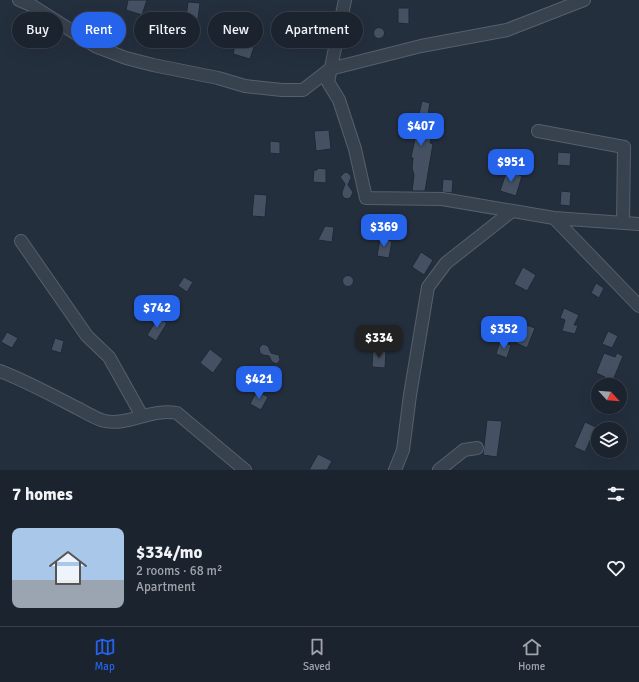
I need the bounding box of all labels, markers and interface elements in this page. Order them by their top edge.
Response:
chip: Buy [12,12,63,48]
chip: Rent [71,12,126,48]
chip: Filters [134,12,200,48]
chip: New [208,12,263,48]
chip: Apartment [271,12,363,48]
pin: $407 [397,113,445,147]
text: $407 [407,118,435,134]
pin: $951 [487,149,535,183]
text: $951 [497,154,525,170]
pin: $369 [360,214,408,248]
text: $369 [370,219,398,235]
pin: $742 [133,295,181,329]
text: $742 [143,300,171,316]
pin: $352 [480,316,528,350]
text: $352 [490,321,518,337]
pin: $334 [355,325,403,359]
text: $334 [365,330,393,346]
pin: $421 [235,366,283,400]
text: $421 [245,371,273,387]
north arrow [591,378,627,414]
map controls [591,378,627,458]
button: layers [591,422,627,458]
icon: filters [605,483,627,505]
text: 7 homes [12,484,73,505]
text: $334/mo [136,542,202,563]
icon: home [44,544,92,592]
icon: heart [605,557,627,579]
text: 2 rooms · 68 m² [136,563,222,579]
text: Apartment [136,579,196,595]
tab: Map [94,636,116,673]
tab: Saved [303,636,331,673]
tab: Home [518,636,545,673]

